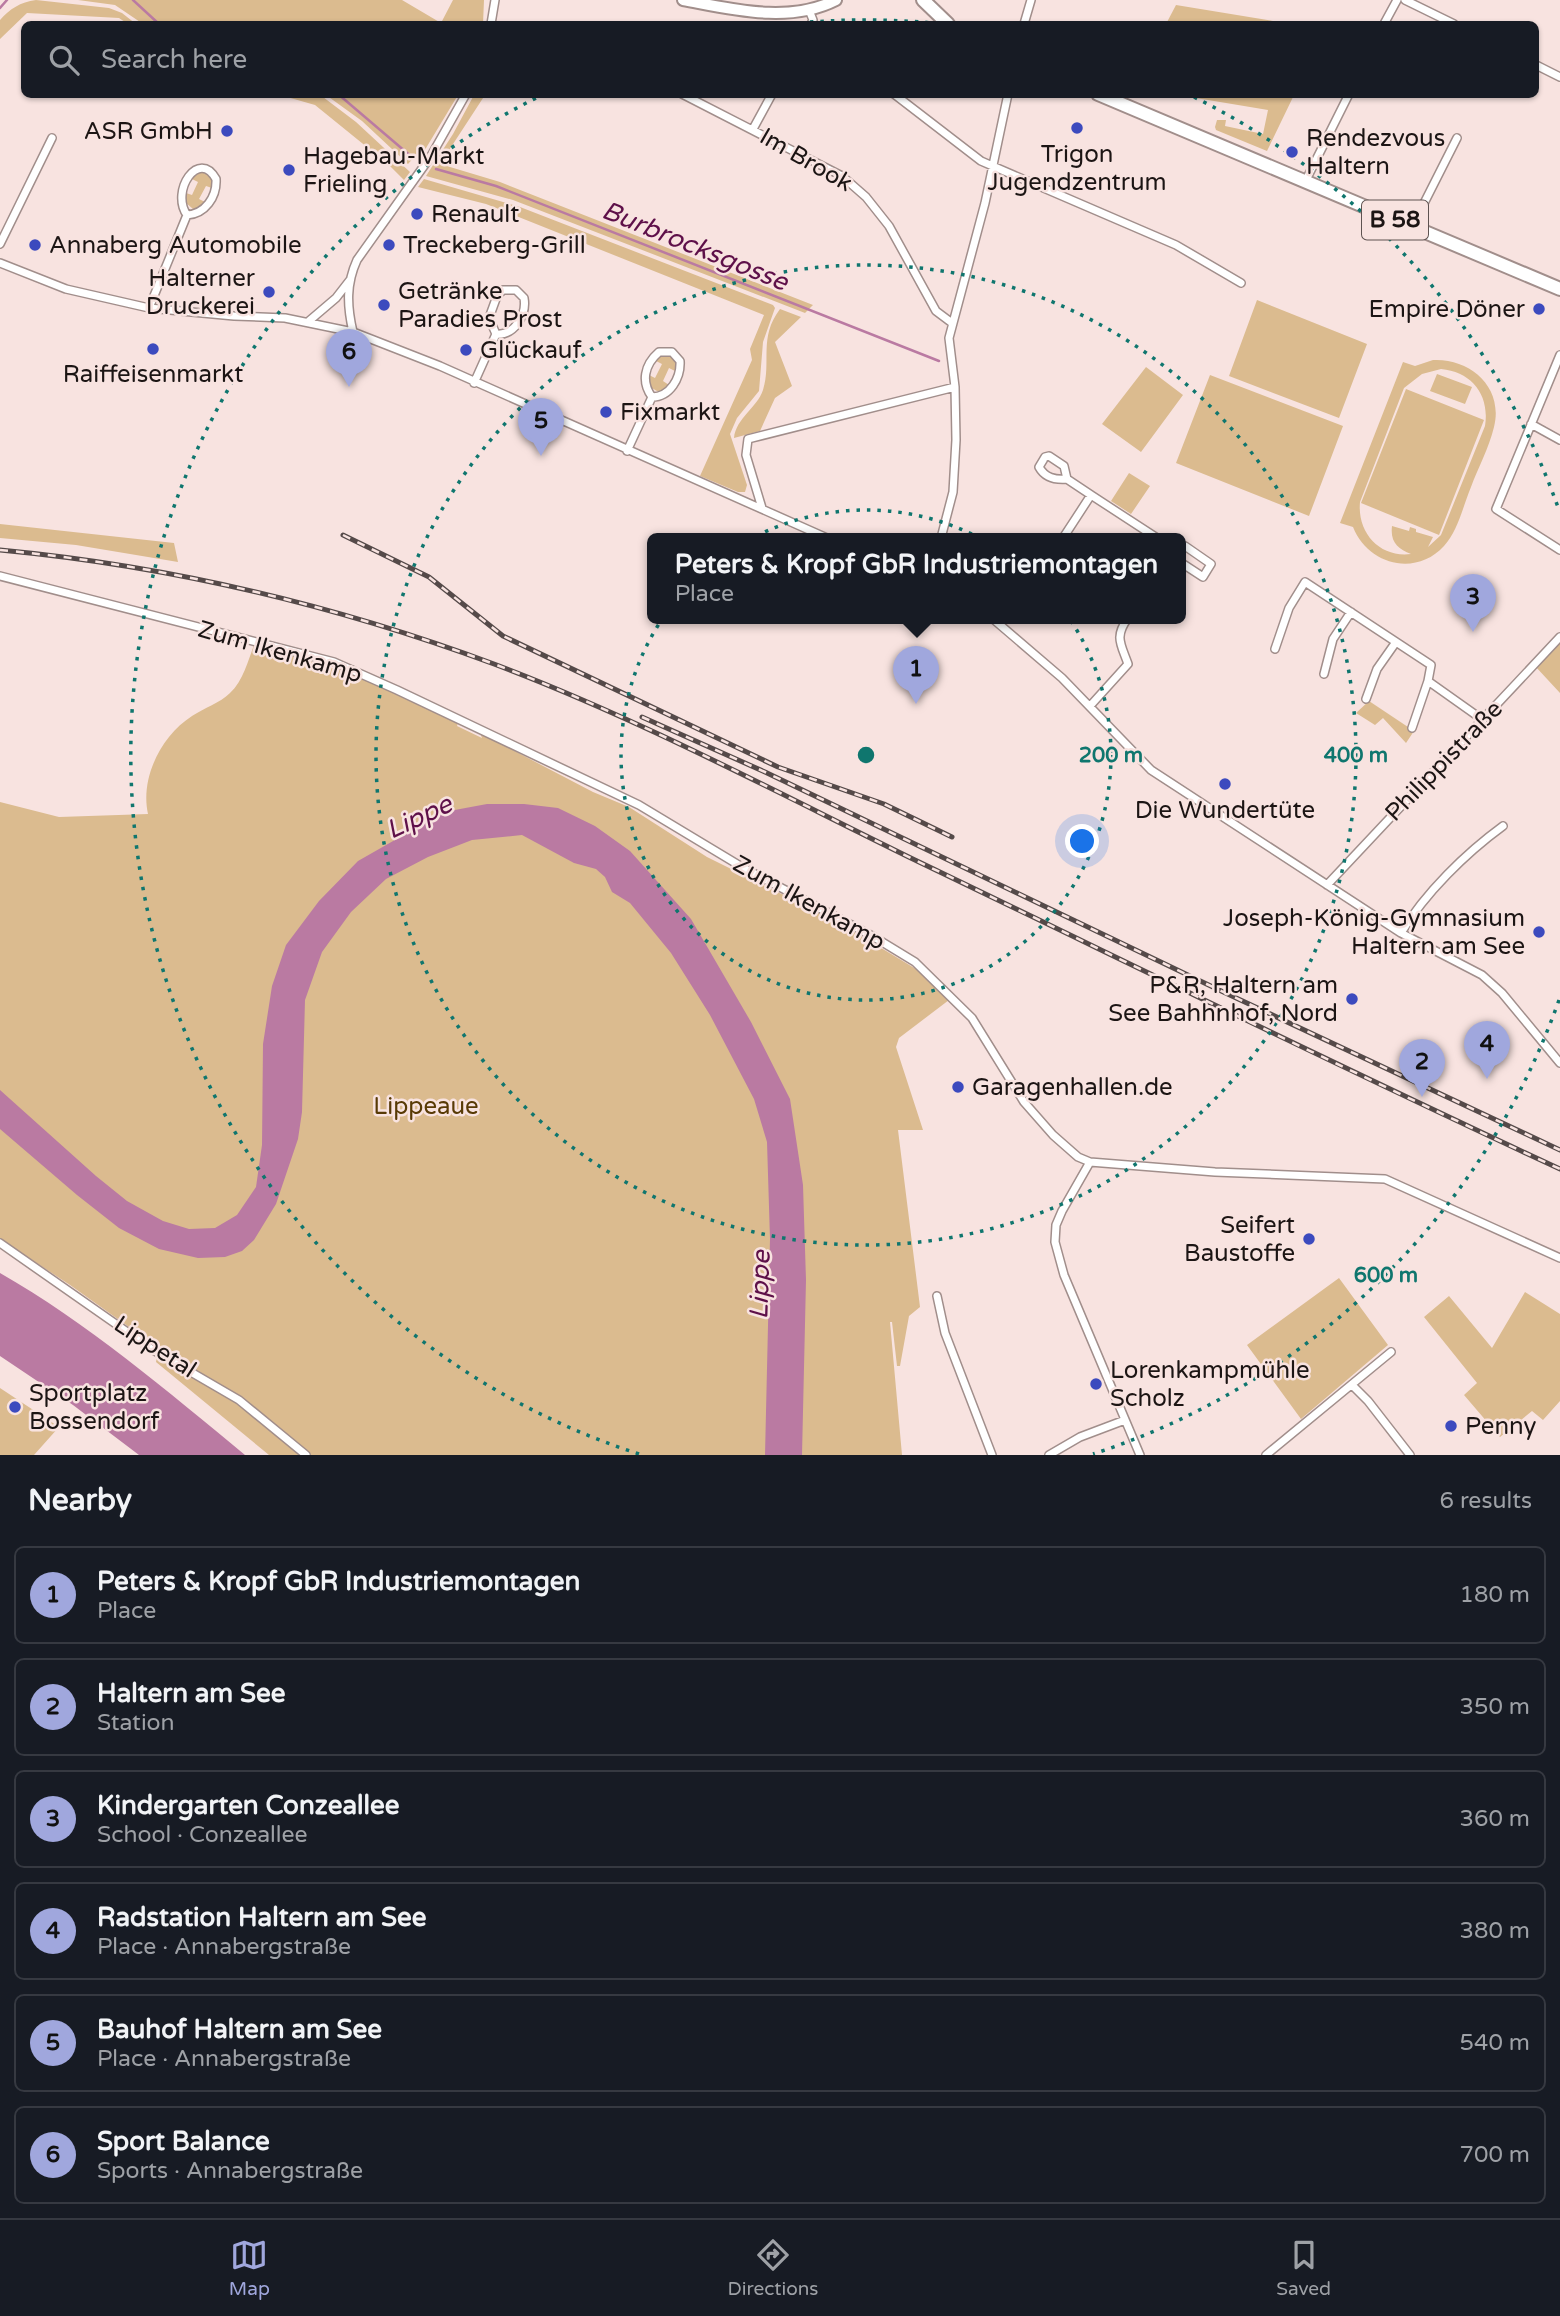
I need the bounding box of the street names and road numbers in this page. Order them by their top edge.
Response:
street label: Im Brook [754,122,858,198]
road number: B 58 [1362,200,1428,240]
street label: Zum Ikenkamp [195,615,365,689]
street label: Philippistraße [1379,695,1509,827]
street label: Zum Ikenkamp [728,849,890,957]
street label: Lippetal [108,1310,202,1384]

